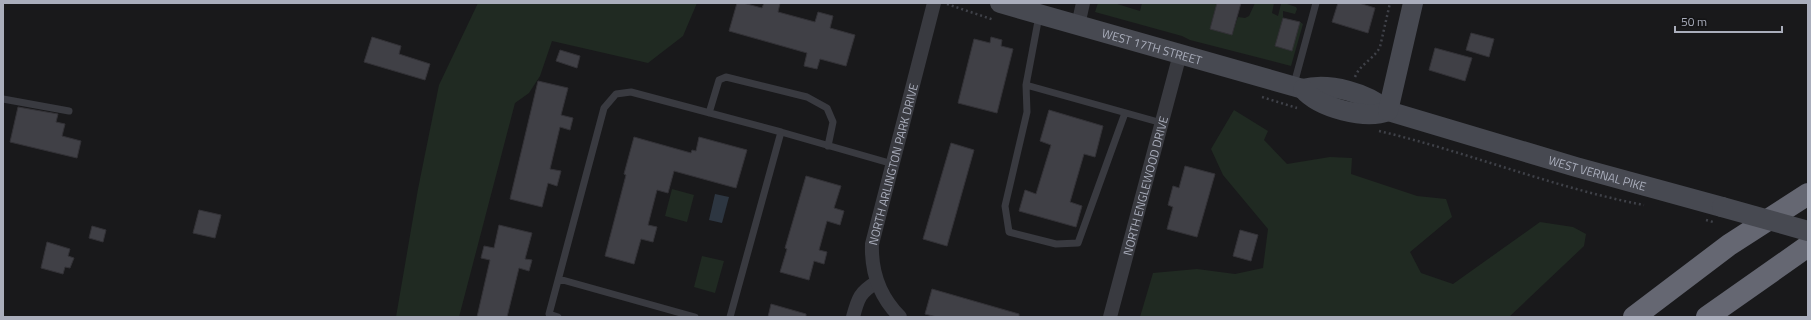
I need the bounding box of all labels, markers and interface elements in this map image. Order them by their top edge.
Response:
scale bar [1675,8,1782,34]
text: 50 m [1681,12,1707,31]
street label: WEST 17TH STREET [1100,23,1205,70]
street label: NORTH ARLINGTON PARK DRIVE [863,81,923,247]
street label: NORTH ENGLEWOOD DRIVE [1117,113,1173,257]
street label: WEST VERNAL PIKE [1546,150,1649,195]

